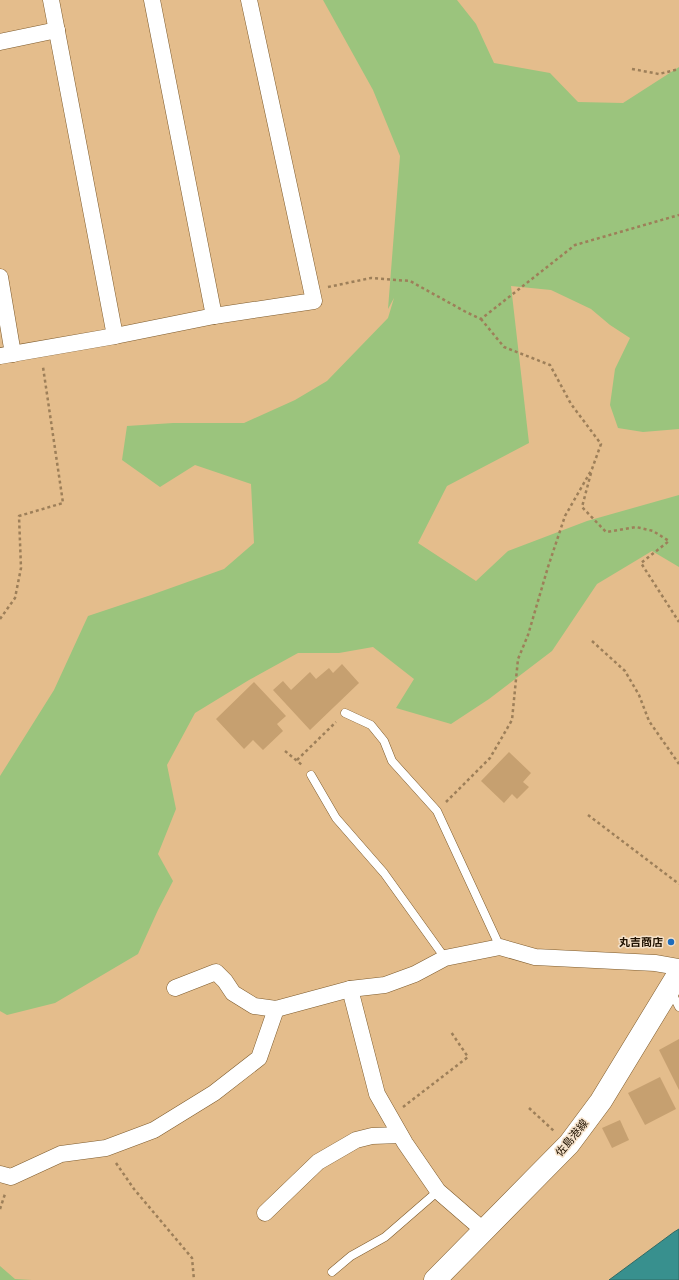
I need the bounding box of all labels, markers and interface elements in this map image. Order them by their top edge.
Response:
place label: 丸吉商店 [619,936,663,949]
marker: 丸吉商店 [666,937,676,947]
street label: 佐島港線 [553,1117,591,1159]

